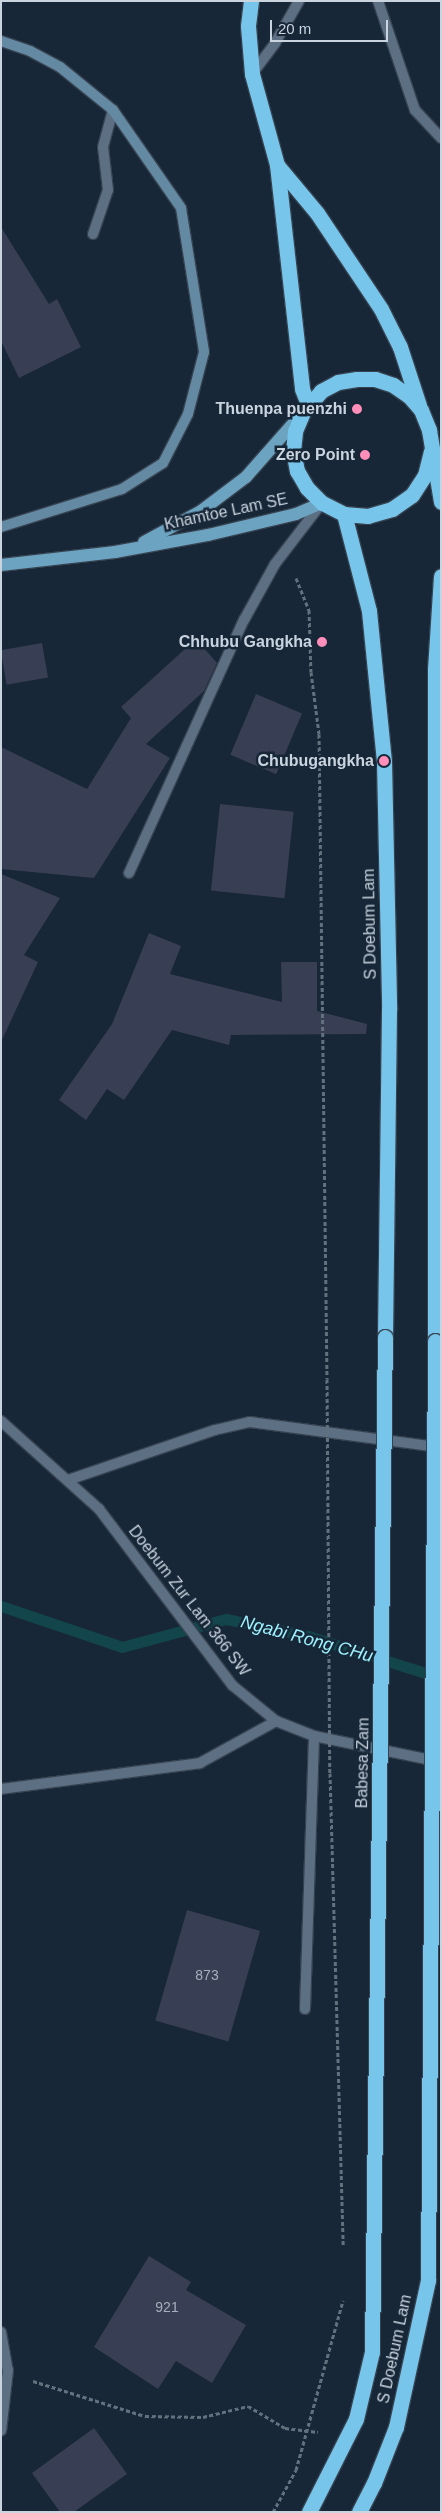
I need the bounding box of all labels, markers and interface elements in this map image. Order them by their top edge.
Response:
scale bar [272,10,390,42]
text: 20 m [278,20,311,37]
place label: Thuenpa puenzhi [215,399,347,419]
marker: Thuenpa puenzhi [351,403,363,415]
place label: Zero Point [276,445,355,465]
marker: Zero Point [359,449,371,461]
street label: Khamtoe Lam SE [163,490,289,534]
place label: Chhubu Gangkha [179,632,312,652]
marker: Chhubu Gangkha [316,636,328,648]
place label: Chubugangkha [258,751,374,771]
marker: Chubugangkha [378,755,390,767]
street label: S Doebum Lam [359,868,381,980]
street label: Doebum Zur Lam 366 SW [124,1522,254,1680]
water label: Ngabi Rong CHu [238,1611,376,1667]
street label: Babesa Zam [353,1717,373,1809]
house number: 873 [195,1967,219,1983]
street label: S Doebum Lam [374,2293,416,2405]
house number: 921 [155,2299,179,2315]

